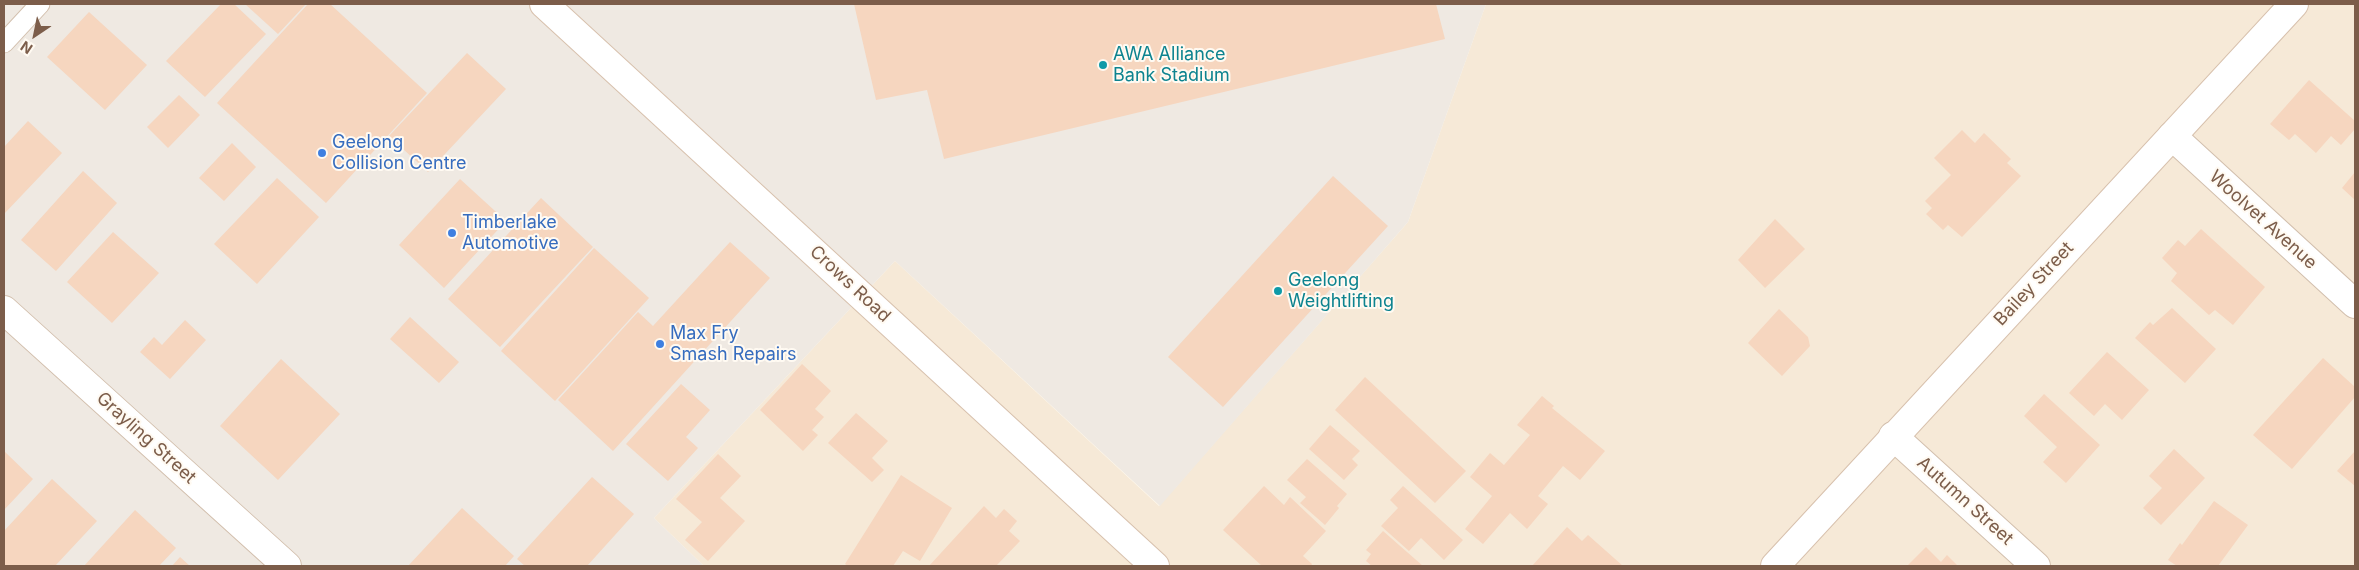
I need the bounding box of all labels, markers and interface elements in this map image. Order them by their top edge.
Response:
north arrow [10,10,60,60]
text: N [17,38,36,58]
place label: AWA Alliance Bank Stadium [1113,44,1230,86]
marker: AWA Alliance Bank Stadium [1097,59,1109,71]
place label: Geelong Collision Centre [332,132,467,174]
marker: Geelong Collision Centre [316,147,328,159]
street label: Woolvet Avenue [2205,166,2321,274]
place label: Timberlake Automotive [462,212,559,254]
marker: Timberlake Automotive [446,227,458,239]
street label: Bailey Street [1990,238,2078,330]
street label: Crows Road [805,241,895,327]
place label: Geelong Weightlifting [1288,270,1394,312]
marker: Geelong Weightlifting [1272,285,1284,297]
place label: Max Fry Smash Repairs [670,323,796,366]
marker: Max Fry Smash Repairs [654,338,666,350]
street label: Grayling Street [92,388,200,488]
street label: Autumn Street [1912,452,2018,550]

